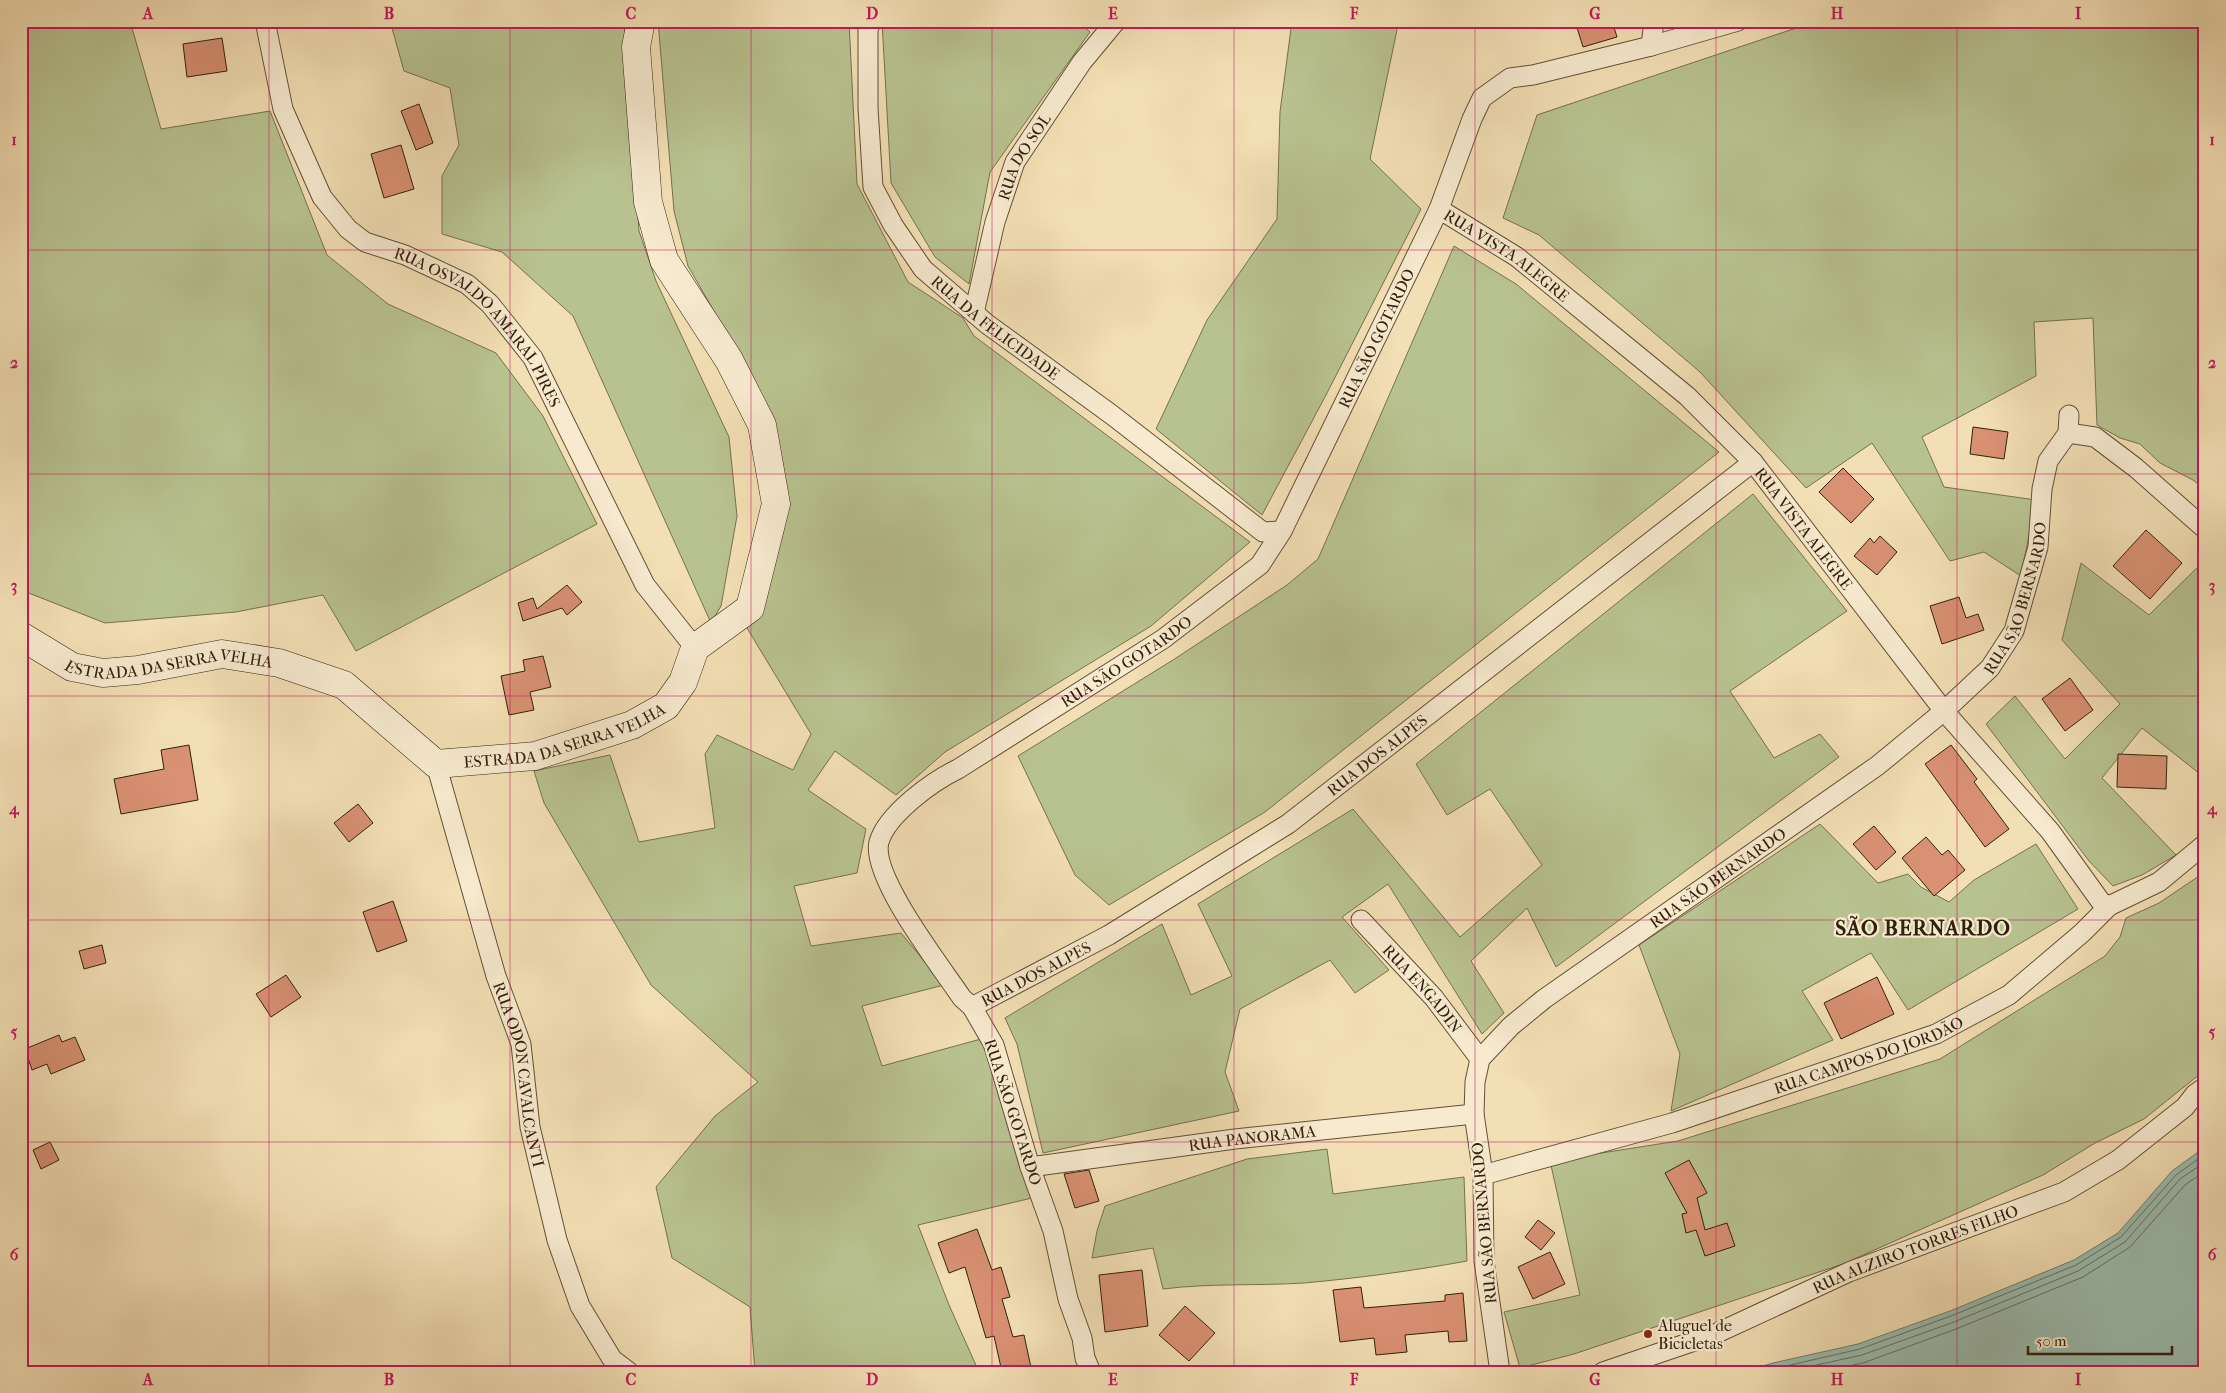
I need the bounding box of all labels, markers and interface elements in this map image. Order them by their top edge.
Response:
text: A [142,4,154,23]
text: B [384,4,394,23]
text: C [626,4,637,23]
text: D [866,4,878,23]
text: E [1108,4,1118,23]
text: F [1349,4,1359,23]
text: G [1589,4,1601,23]
text: H [1831,4,1844,23]
text: I [2075,4,2082,23]
street label: RUA DO SOL [993,110,1054,203]
text: 1 [11,130,17,149]
text: 1 [2209,130,2215,149]
street label: RUA VISTA ALEGRE [1440,205,1573,306]
street label: RUA OSVALDO AMARAL PIRES [392,243,565,410]
street label: RUA SÃO GOTARDO [1334,265,1418,411]
street label: RUA DA FELICIDADE [928,271,1064,383]
text: 2 [10,353,18,372]
text: 2 [2208,353,2216,372]
street label: RUA VISTA ALEGRE [1751,463,1857,593]
street label: RUA SÃO BERNARDO [1979,521,2049,678]
text: 3 [11,576,17,596]
text: 3 [2209,576,2215,596]
street label: RUA SÃO GOTARDO [1057,611,1195,711]
street label: ESTRADA DA SERRA VELHA [61,644,275,683]
street label: ESTRADA DA SERRA VELHA [463,699,669,771]
street label: RUA DOS ALPES [1323,710,1431,800]
text: 4 [8,799,20,819]
text: 4 [2206,799,2218,819]
street label: RUA SÃO BERNARDO [1646,823,1789,932]
district label: SÃO BERNARDO [1835,915,2011,940]
street label: RUA DOS ALPES [978,937,1094,1010]
street label: RUA ENGADIN [1379,940,1466,1036]
street label: RUA ODON CAVALCANTI [489,979,549,1169]
street label: RUA CAMPOS DO JORDÃO [1771,1012,1966,1097]
text: 5 [11,1022,18,1041]
text: 5 [2209,1022,2216,1041]
street label: RUA SÃO GOTARDO [980,1036,1046,1188]
street label: RUA PANORAMA [1187,1121,1317,1155]
street label: RUA SÃO BERNARDO [1467,1141,1501,1305]
street label: RUA ALZIRO TORRES FILHO [1809,1200,2021,1297]
text: 6 [10,1245,19,1264]
text: 6 [2208,1245,2217,1264]
place label: Aluguel de Bicicletas [1657,1316,1732,1353]
scale bar [2028,1323,2172,1355]
marker: Aluguel de Bicicletas [1642,1328,1654,1340]
text: 50 m [2036,1332,2067,1350]
text: A [142,1370,154,1389]
text: B [384,1370,394,1389]
text: C [626,1370,637,1389]
text: D [866,1370,878,1389]
text: E [1108,1370,1118,1389]
text: F [1349,1370,1359,1389]
text: G [1589,1370,1601,1389]
text: H [1831,1370,1844,1389]
text: I [2075,1370,2082,1389]

